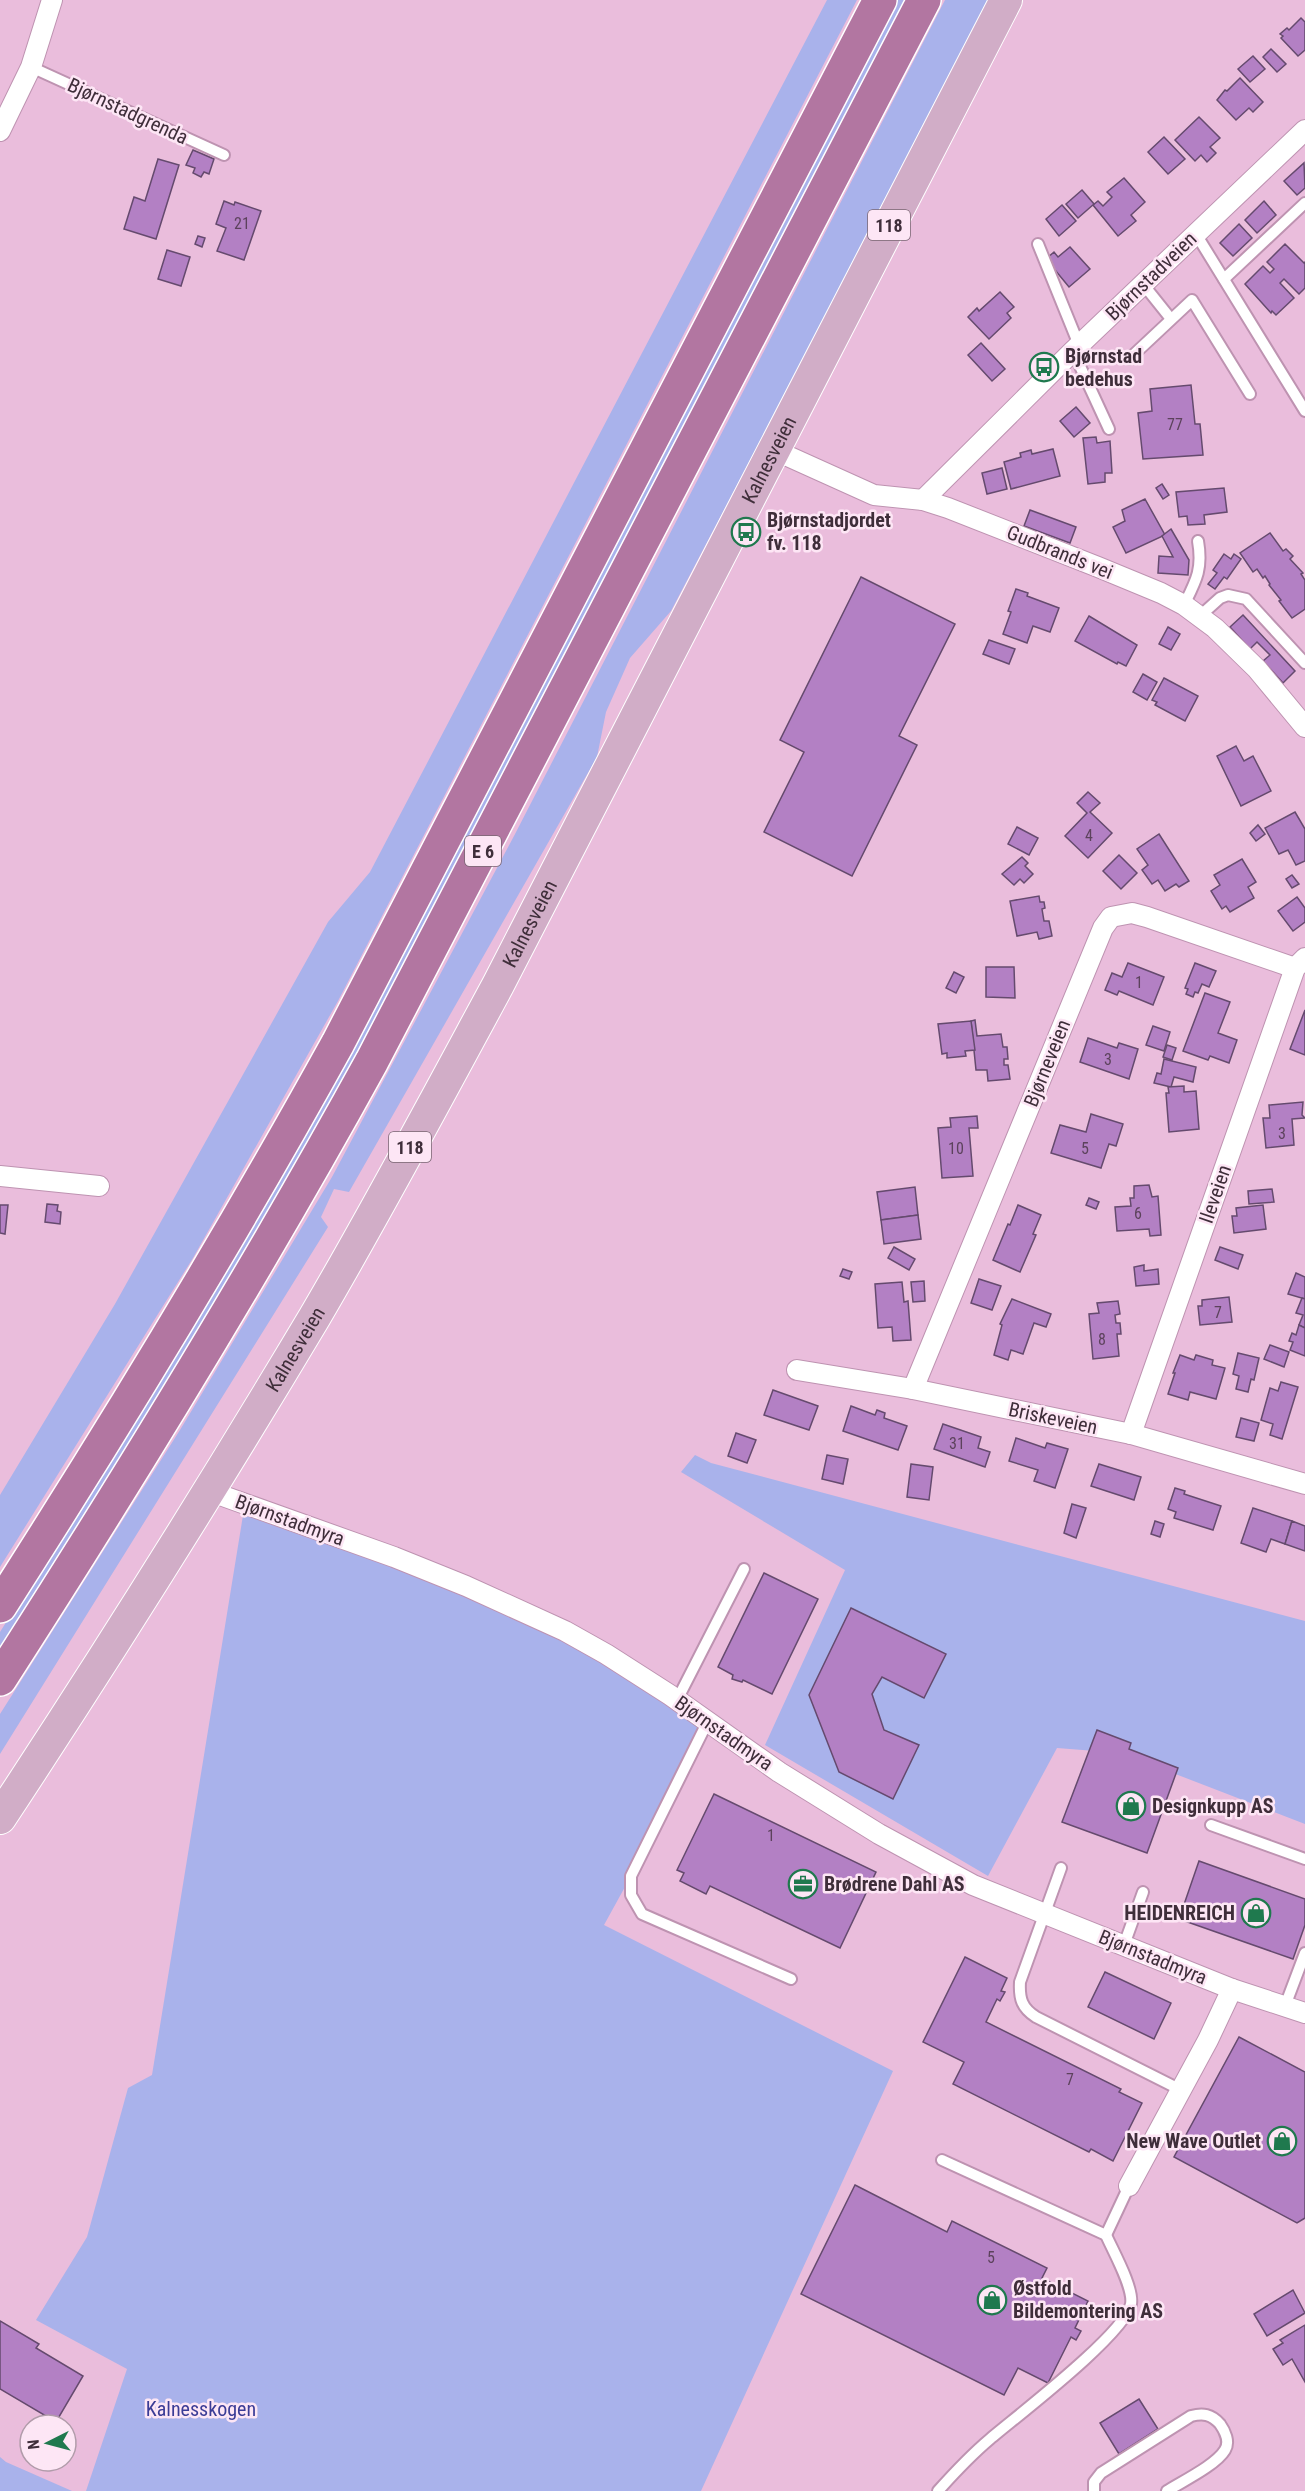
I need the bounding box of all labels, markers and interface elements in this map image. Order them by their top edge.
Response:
street label: Bjørnstadgrenda [64,73,192,149]
road number: 118 [868,210,910,240]
house number: 21 [234,214,250,233]
street label: Bjørnstadveien [1101,227,1201,325]
place label: Bjørnstad bedehus [1065,344,1142,391]
bus stop icon: Bjørnstad bedehus [1028,351,1060,383]
street label: Kalnesveien [737,412,801,507]
house number: 77 [1167,415,1183,434]
place label: Bjørnstadjordet fv. 118 [767,508,891,555]
bus stop icon: Bjørnstadjordet fv. 118 [730,516,762,548]
street label: Gudbrands vei [1003,520,1117,584]
house number: 4 [1085,826,1093,845]
road number: E 6 [465,836,501,866]
street label: Kalnesveien [497,876,562,971]
house number: 1 [1135,973,1143,992]
street label: Bjørneveien [1019,1016,1075,1110]
house number: 3 [1104,1050,1112,1069]
house number: 3 [1278,1124,1286,1143]
road number: 118 [389,1132,431,1162]
house number: 10 [948,1139,964,1158]
house number: 5 [1081,1139,1089,1158]
street label: Ileveien [1194,1162,1236,1226]
house number: 6 [1134,1204,1142,1223]
street label: Kalnesveien [260,1303,330,1396]
house number: 7 [1214,1303,1222,1322]
house number: 8 [1098,1330,1106,1349]
street label: Briskeveien [1006,1397,1100,1439]
house number: 31 [949,1434,965,1453]
street label: Bjørnstadmyra [232,1489,348,1551]
street label: Bjørnstadmyra [670,1690,778,1776]
shop icon: Designkupp AS [1115,1790,1147,1822]
place label: Designkupp AS [1152,1794,1274,1818]
house number: 1 [767,1826,775,1845]
office icon: Brødrene Dahl AS [787,1868,819,1900]
place label: Brødrene Dahl AS [824,1872,965,1896]
shop icon: HEIDENREICH [1240,1897,1272,1929]
place label: HEIDENREICH [1124,1901,1235,1925]
street label: Bjørnstadmyra [1095,1924,1211,1990]
house number: 7 [1066,2070,1074,2089]
shop icon: New Wave Outlet [1266,2125,1298,2157]
place label: New Wave Outlet [1126,2129,1261,2153]
house number: 5 [987,2248,995,2267]
place label: Østfold Bildemontering AS [1013,2276,1163,2323]
shop icon: Østfold Bildemontering AS [976,2284,1008,2316]
park label: Kalnesskogen [146,2397,256,2421]
north arrow [18,2413,78,2473]
text: N [24,2439,44,2450]

